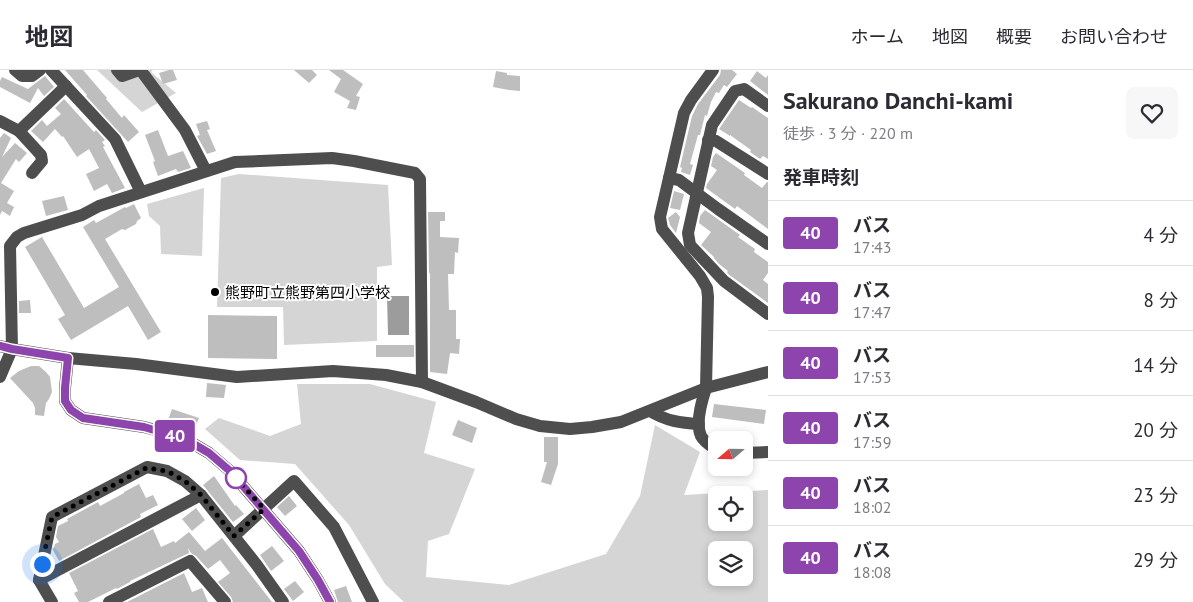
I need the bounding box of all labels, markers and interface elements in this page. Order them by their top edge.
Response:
text: 地図 [25,21,73,52]
text: ホーム [851,25,904,48]
text: 地図 [932,25,968,48]
text: 概要 [996,25,1032,48]
text: お問い合わせ [1060,25,1168,48]
text: Sakurano Danchi-kami [783,85,1013,116]
button: heart [1126,87,1178,139]
text: 徒歩 · 3 分 · 220 m [783,123,913,143]
text: 発車時刻 [783,165,859,189]
text: バス [853,213,891,237]
text: 40 [800,221,821,244]
text: 4 分 [1144,223,1178,247]
text: 17:43 [853,237,891,257]
text: バス [853,278,891,302]
place label: 熊野町立熊野第四小学校 [225,283,390,302]
marker: 熊野町立熊野第四小学校 [209,286,221,298]
text: 40 [800,286,821,309]
text: 8 分 [1144,288,1178,312]
text: 17:47 [853,302,891,322]
text: バス [853,343,891,367]
text: 40 [800,351,821,374]
text: 14 分 [1133,353,1178,377]
text: 17:53 [853,367,891,387]
text: バス [853,408,891,432]
text: 40 [800,416,821,439]
text: 20 分 [1133,418,1178,442]
line badge: 40 [152,420,198,452]
text: 40 [165,424,185,447]
north arrow [708,431,752,476]
map controls [708,431,753,586]
text: 17:59 [853,432,891,452]
unlabelled marker [225,467,247,489]
text: バス [853,473,891,497]
text: 40 [800,481,821,504]
text: 23 分 [1133,483,1178,507]
button: locate [708,486,753,531]
text: 18:02 [853,497,891,517]
text: バス [853,538,891,562]
button: layers [708,541,753,586]
text: 40 [800,546,821,569]
text: 29 分 [1133,548,1178,572]
your location [30,552,55,577]
text: 18:08 [853,562,891,582]

